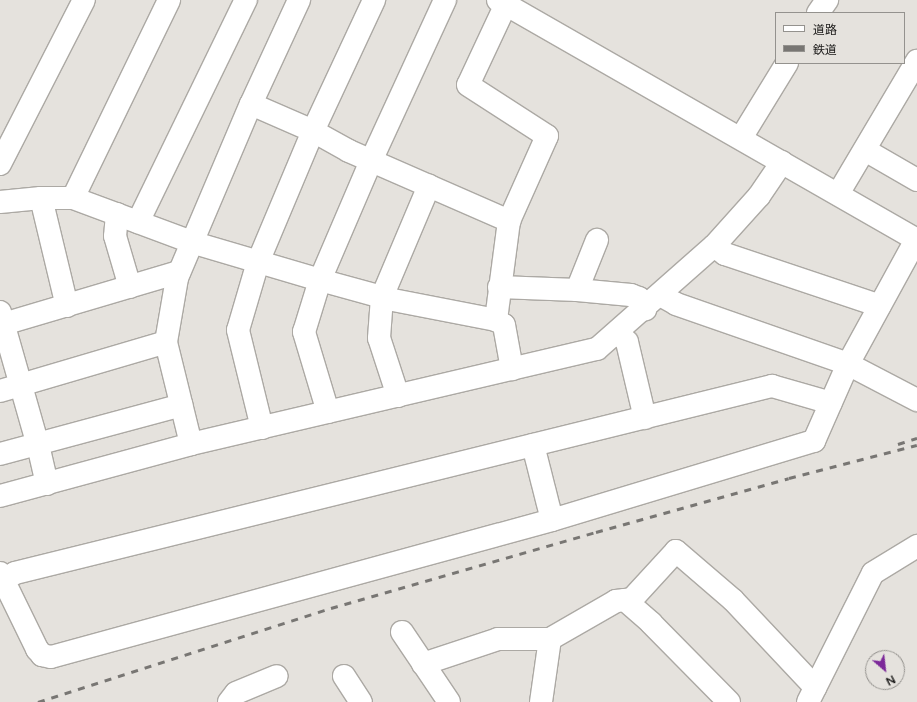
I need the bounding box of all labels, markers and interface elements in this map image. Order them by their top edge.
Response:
legend [775,12,905,64]
text: 道路 [813,23,837,37]
text: 鉄道 [813,43,837,57]
north arrow [865,650,905,690]
text: N [883,672,897,688]

